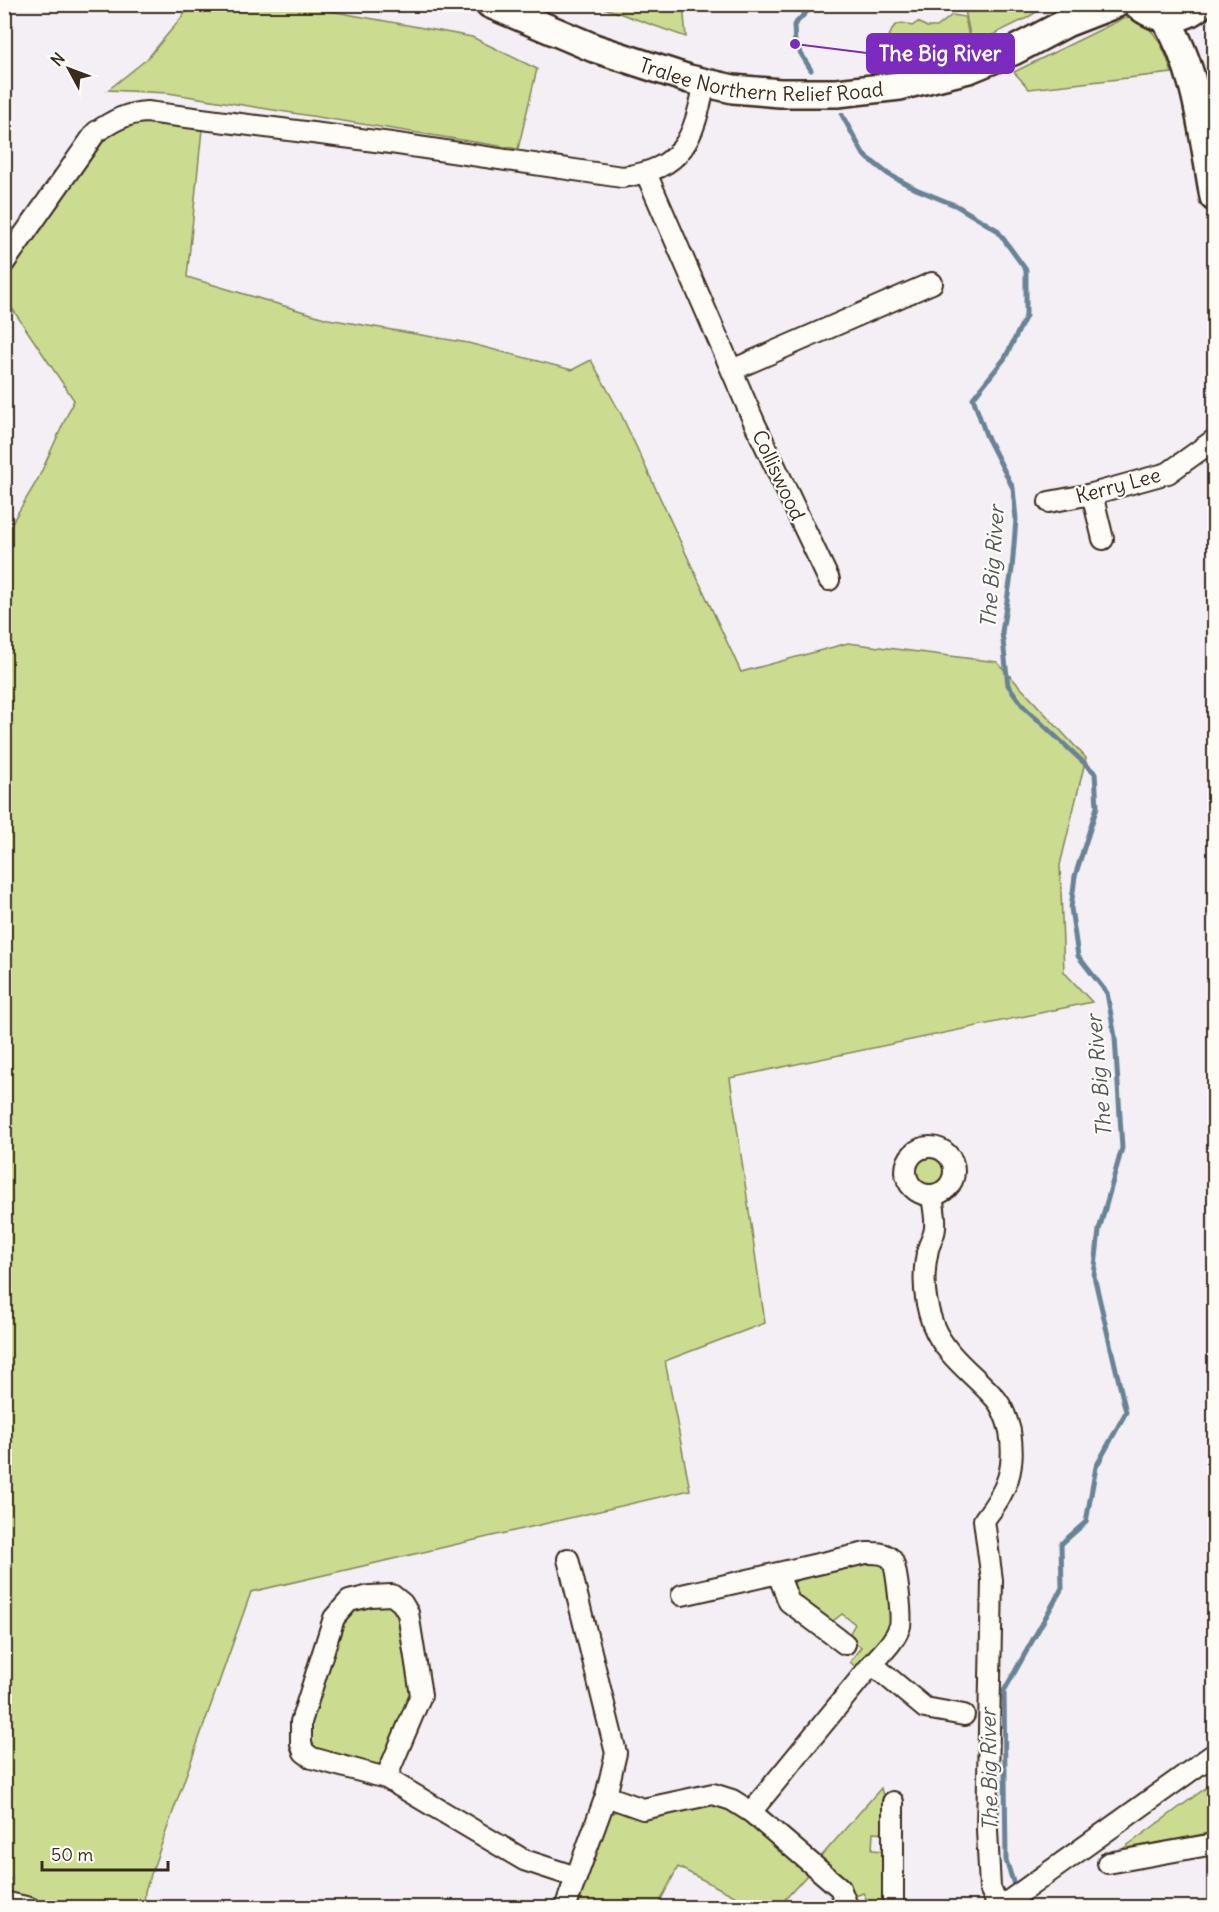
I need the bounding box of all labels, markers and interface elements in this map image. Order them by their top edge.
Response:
callout: The Big River [867,34,1014,73]
north arrow [39,39,99,99]
text: The Big River [879,40,1002,67]
text: N [47,48,69,70]
street label: Tralee Northern Relief Road [636,51,885,106]
street label: Colliswood [747,426,811,524]
street label: Kerry Lee [1073,462,1163,508]
water label: The Big River [974,502,1010,629]
water label: The Big River [1080,1011,1118,1138]
water label: The Big River [974,1706,1004,1832]
scale bar [42,1834,168,1872]
text: 50 m [51,1843,93,1866]

